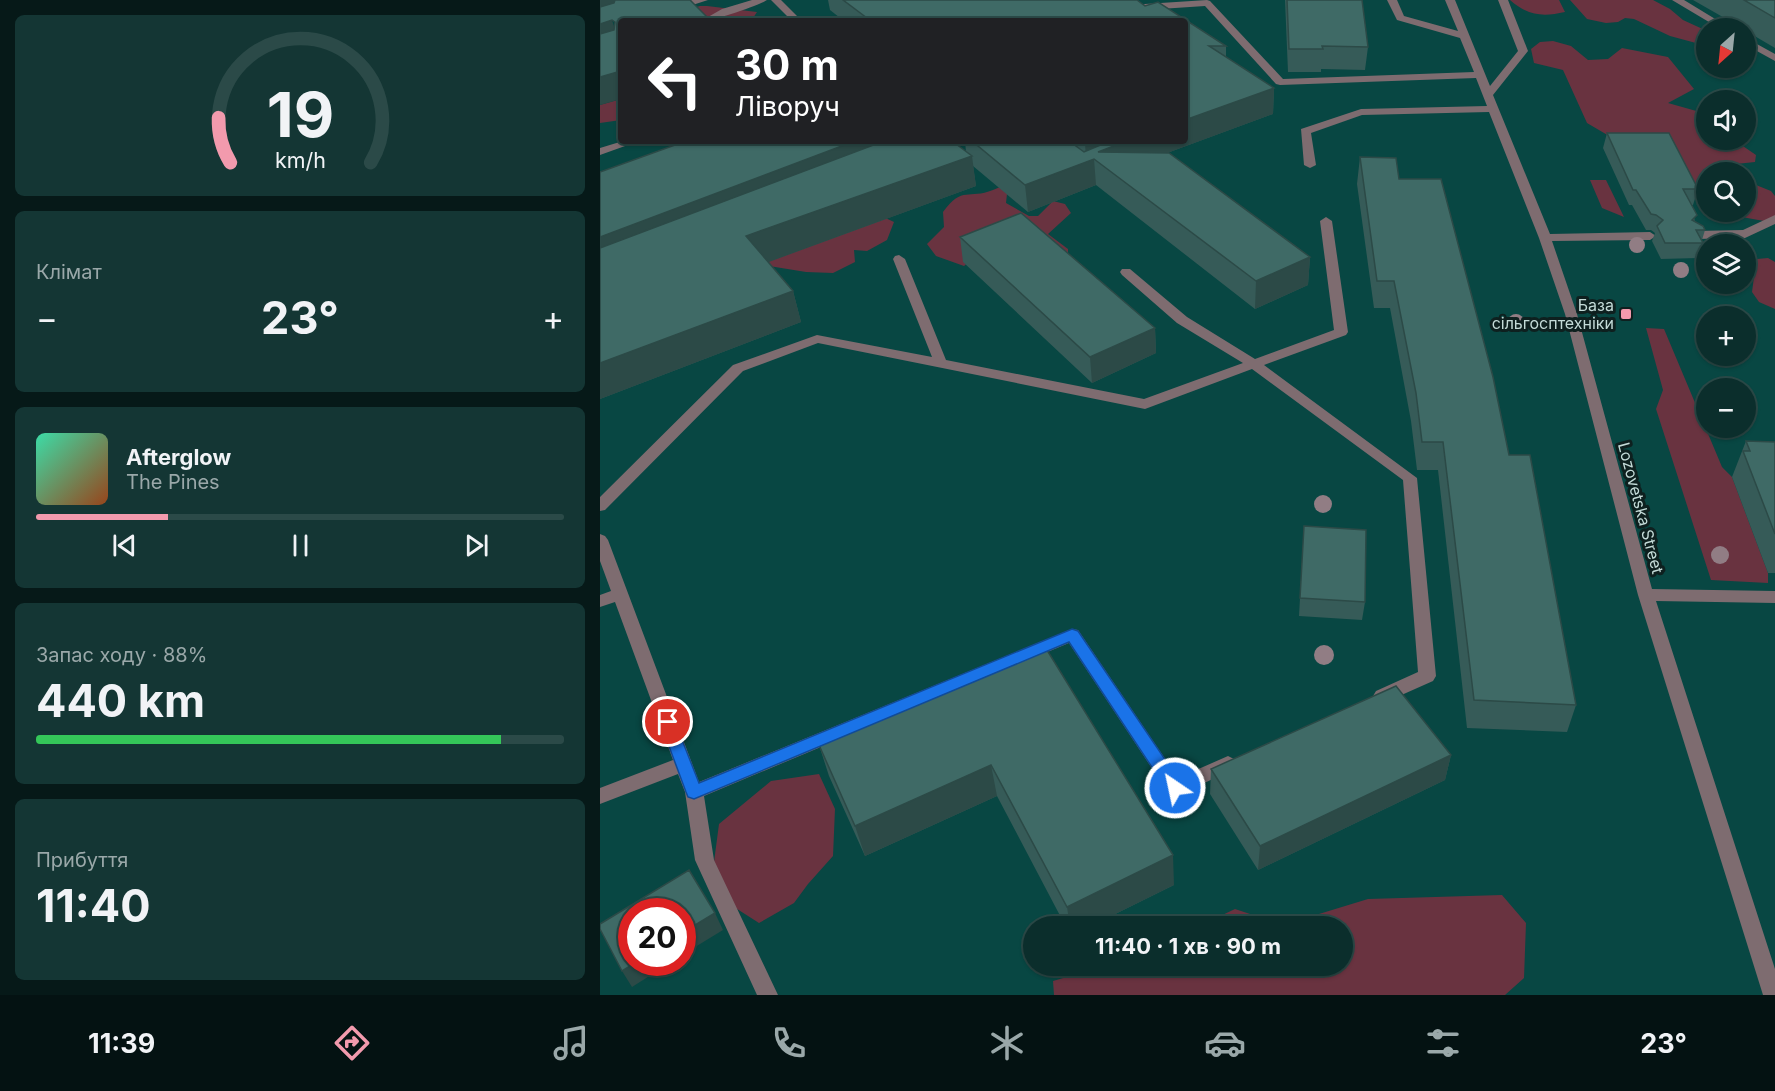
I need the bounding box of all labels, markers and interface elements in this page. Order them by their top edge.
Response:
north arrow [1696,18,1756,78]
map controls [1696,18,1756,438]
text: 30 m [735,39,839,90]
icon: left [636,42,714,120]
text: 19 [266,77,334,152]
text: Ліворуч [735,90,840,123]
button: sound [1696,90,1756,150]
text: km/h [275,147,325,173]
button: search [1696,162,1756,222]
button: layers [1696,234,1756,294]
text: Клімат [36,260,102,284]
text: 23° [261,290,339,345]
place label: База сільгосптехніки [1492,295,1614,333]
text: − [36,298,58,338]
text: + [542,298,564,338]
button: + [1696,306,1756,366]
marker: База сільгосптехніки [1619,307,1633,321]
button: − [1696,378,1756,438]
street label: Lozovetska Street [1614,440,1668,576]
text: Afterglow [126,444,231,470]
text: The Pines [126,470,220,494]
icon: previous [108,529,141,562]
icon: pause [284,529,317,562]
icon: next [460,529,493,562]
text: Запас ходу · 88% [36,643,207,667]
text: 440 km [36,673,205,728]
pin [642,696,693,747]
icon: arrive [651,705,684,738]
position arrow [1143,756,1207,820]
text: Прибуття [36,848,128,872]
text: 11:40 [36,878,151,933]
speed limit sign: 20 [618,898,696,976]
text: 11:40 · 1 хв · 90 m [1095,933,1281,959]
icon: directions [331,1022,373,1064]
icon: music [550,1022,592,1064]
icon: phone [768,1022,810,1064]
icon: climate [986,1022,1028,1064]
icon: car [1204,1022,1246,1064]
icon: filters [1422,1022,1464,1064]
text: 11:39 [88,1027,155,1060]
text: 23° [1640,1027,1687,1060]

